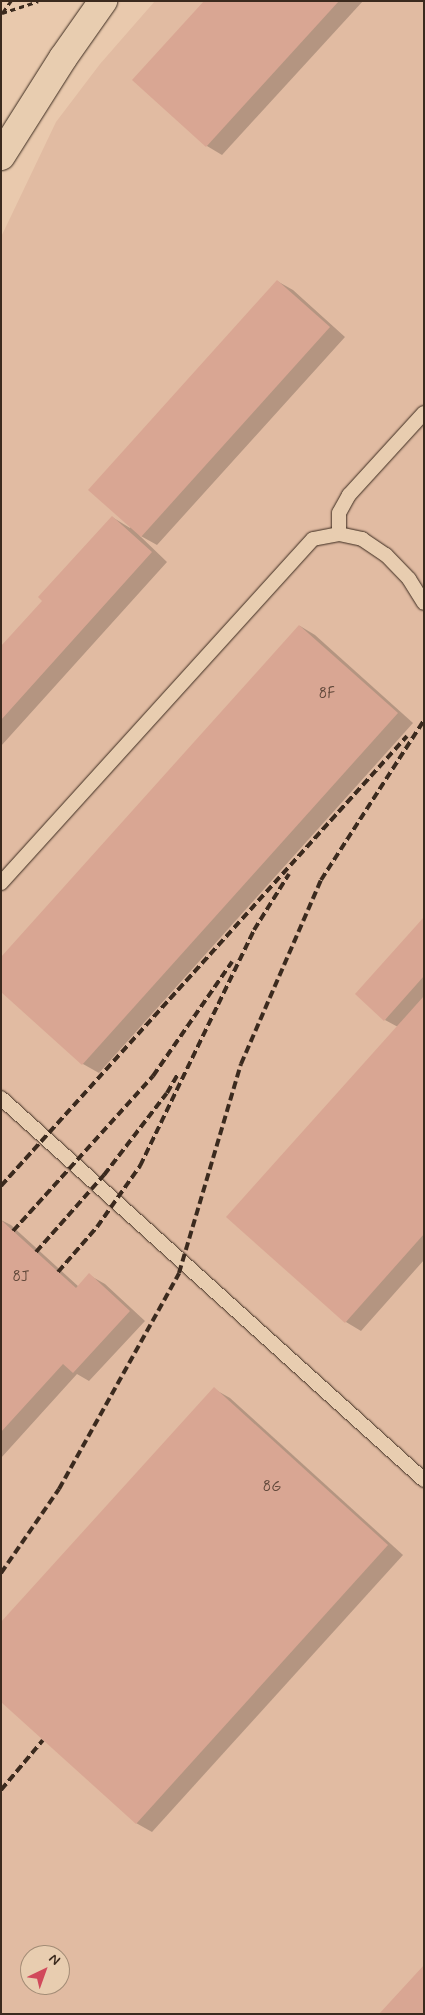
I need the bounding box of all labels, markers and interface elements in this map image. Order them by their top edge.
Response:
house number: 8F [319,686,335,704]
house number: 8J [12,1269,30,1287]
house number: 8G [263,1479,281,1497]
north arrow [20,1945,70,1995]
text: N [45,1950,64,1969]

